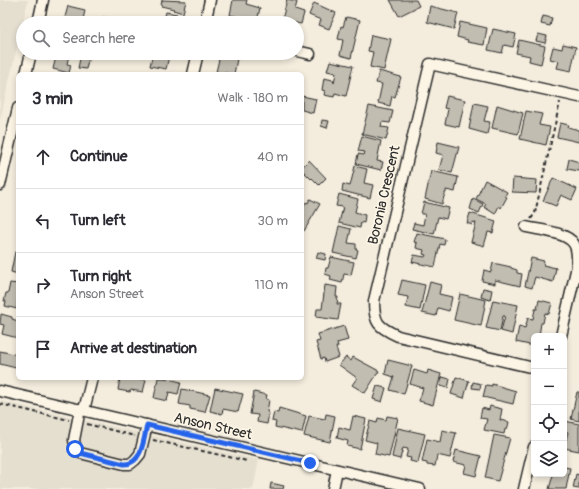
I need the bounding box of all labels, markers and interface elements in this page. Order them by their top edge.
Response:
search box [16,16,304,60]
icon: search [30,27,52,49]
text: Search here [62,29,135,48]
text: 3 min [32,88,73,109]
text: Walk · 180 m [218,90,288,106]
street label: Boronia Crescent [364,143,404,246]
icon: ahead [32,146,54,168]
text: Continue [70,147,128,166]
text: 40 m [257,149,288,165]
icon: left [32,210,54,232]
text: Turn left [70,211,126,230]
text: 30 m [258,213,288,229]
text: Turn right [70,267,131,286]
icon: right [32,274,54,296]
text: 110 m [255,277,288,293]
text: Anson Street [70,286,144,302]
map controls [531,333,567,477]
button: + [531,333,567,369]
icon: arrive [32,338,54,360]
text: Arrive at destination [70,339,197,358]
button: − [531,369,567,405]
button: locate [531,405,567,441]
street label: Anson Street [172,409,254,443]
route start [66,440,84,458]
button: layers [531,441,567,477]
route end [301,454,319,472]

